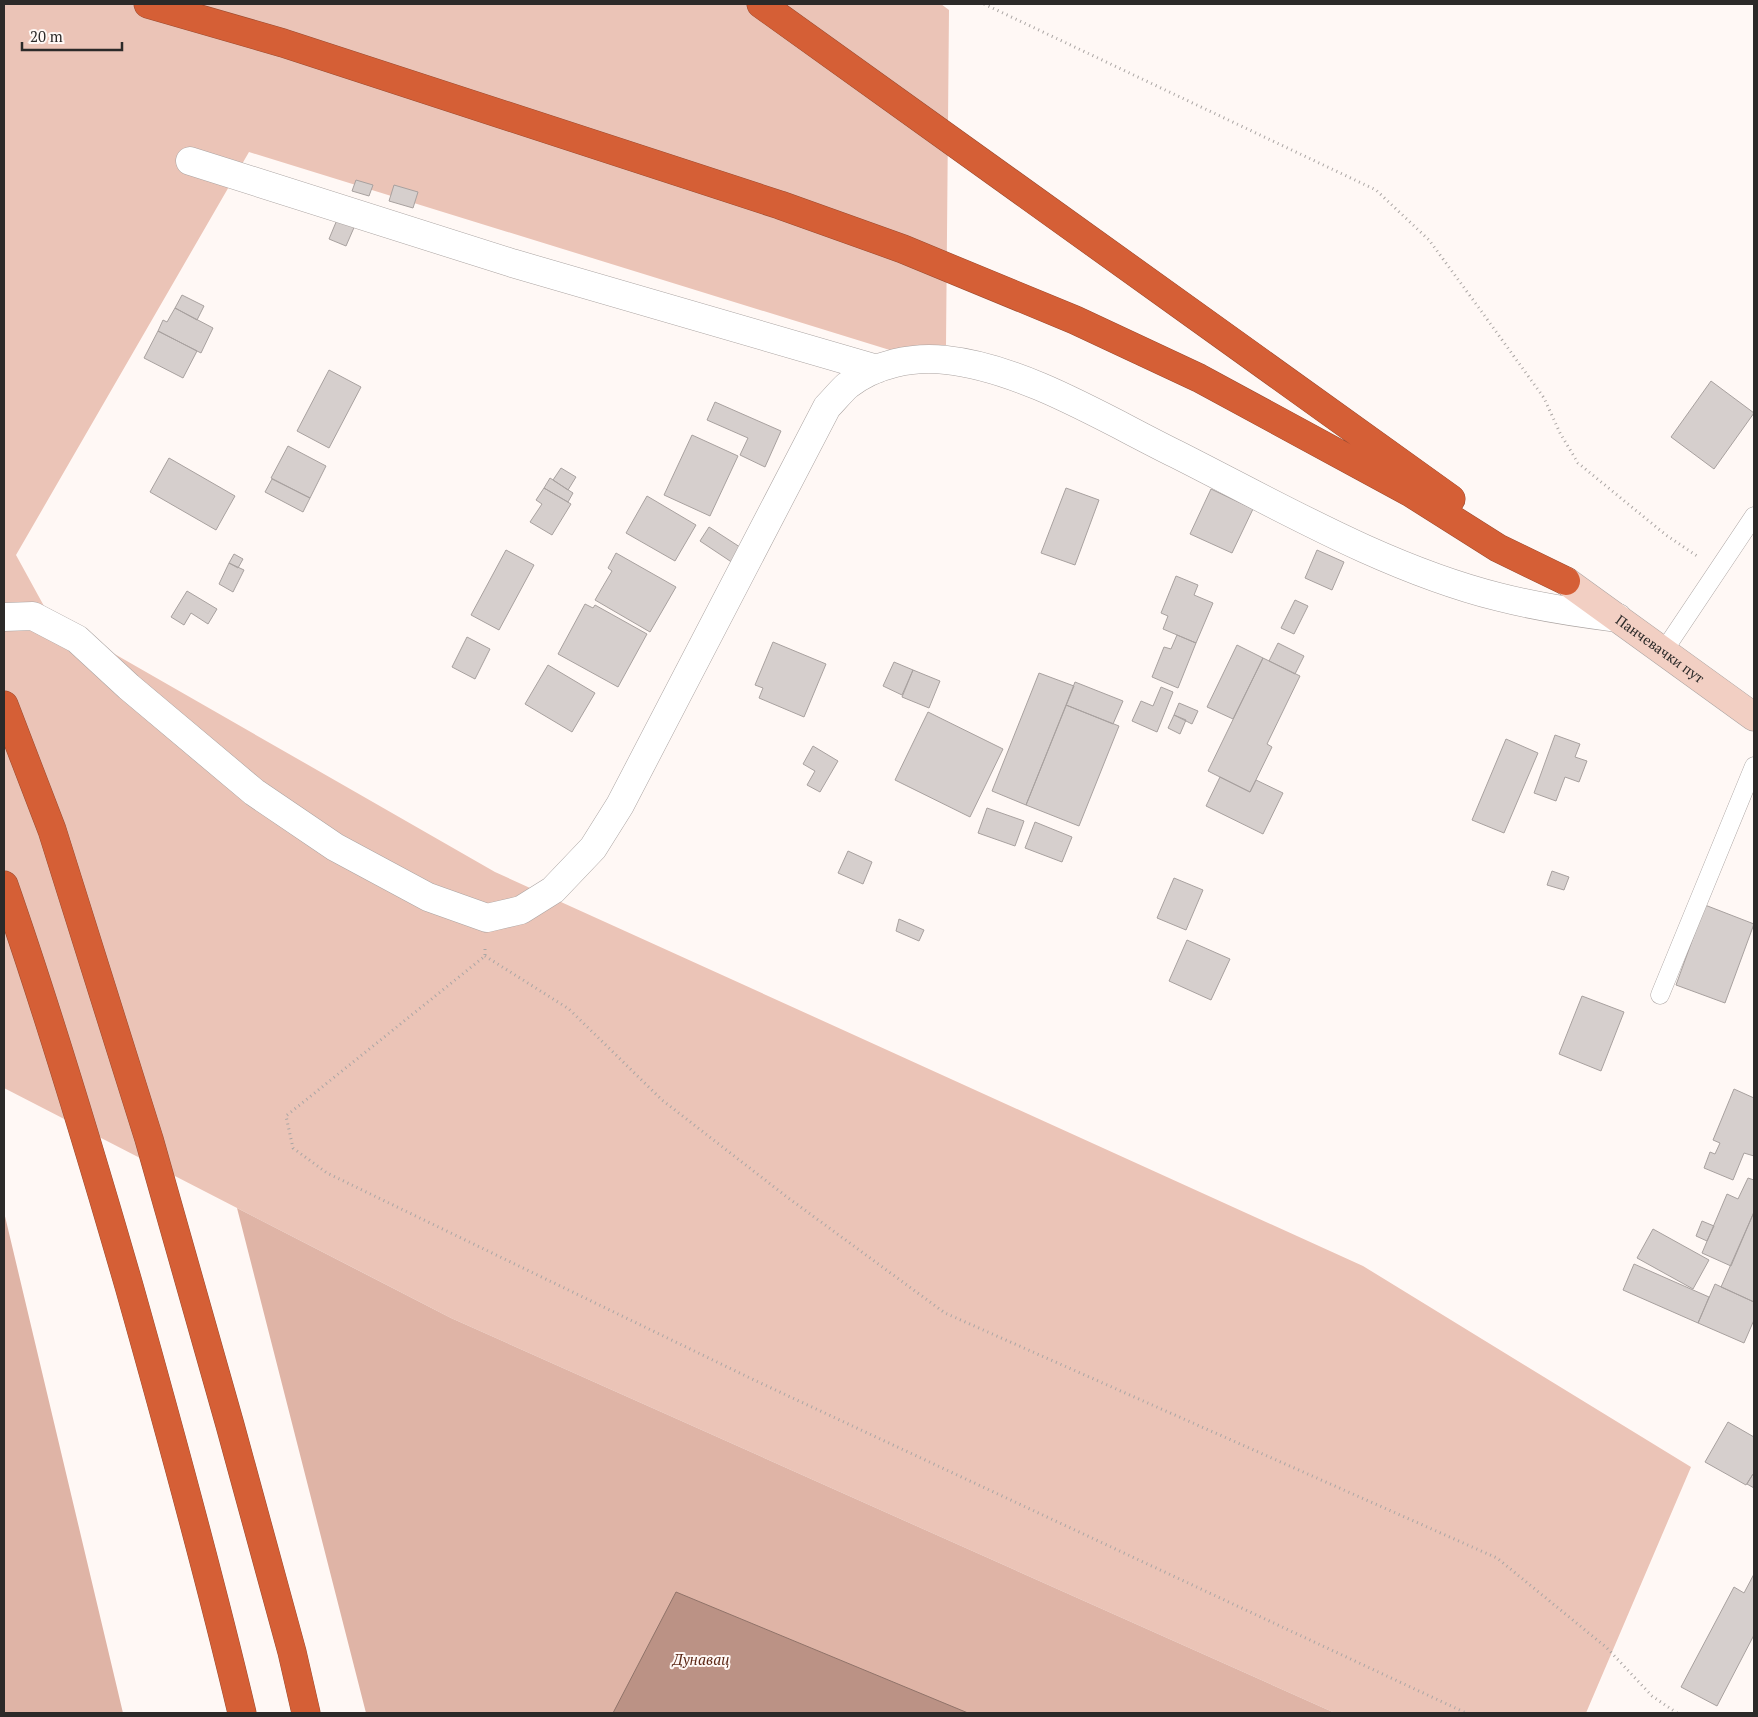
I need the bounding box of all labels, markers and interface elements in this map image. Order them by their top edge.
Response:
scale bar [22,20,122,52]
text: 20 m [30,26,63,46]
street label: Панчевачки пут [1612,610,1708,687]
water label: Дунавац [672,1649,729,1669]

